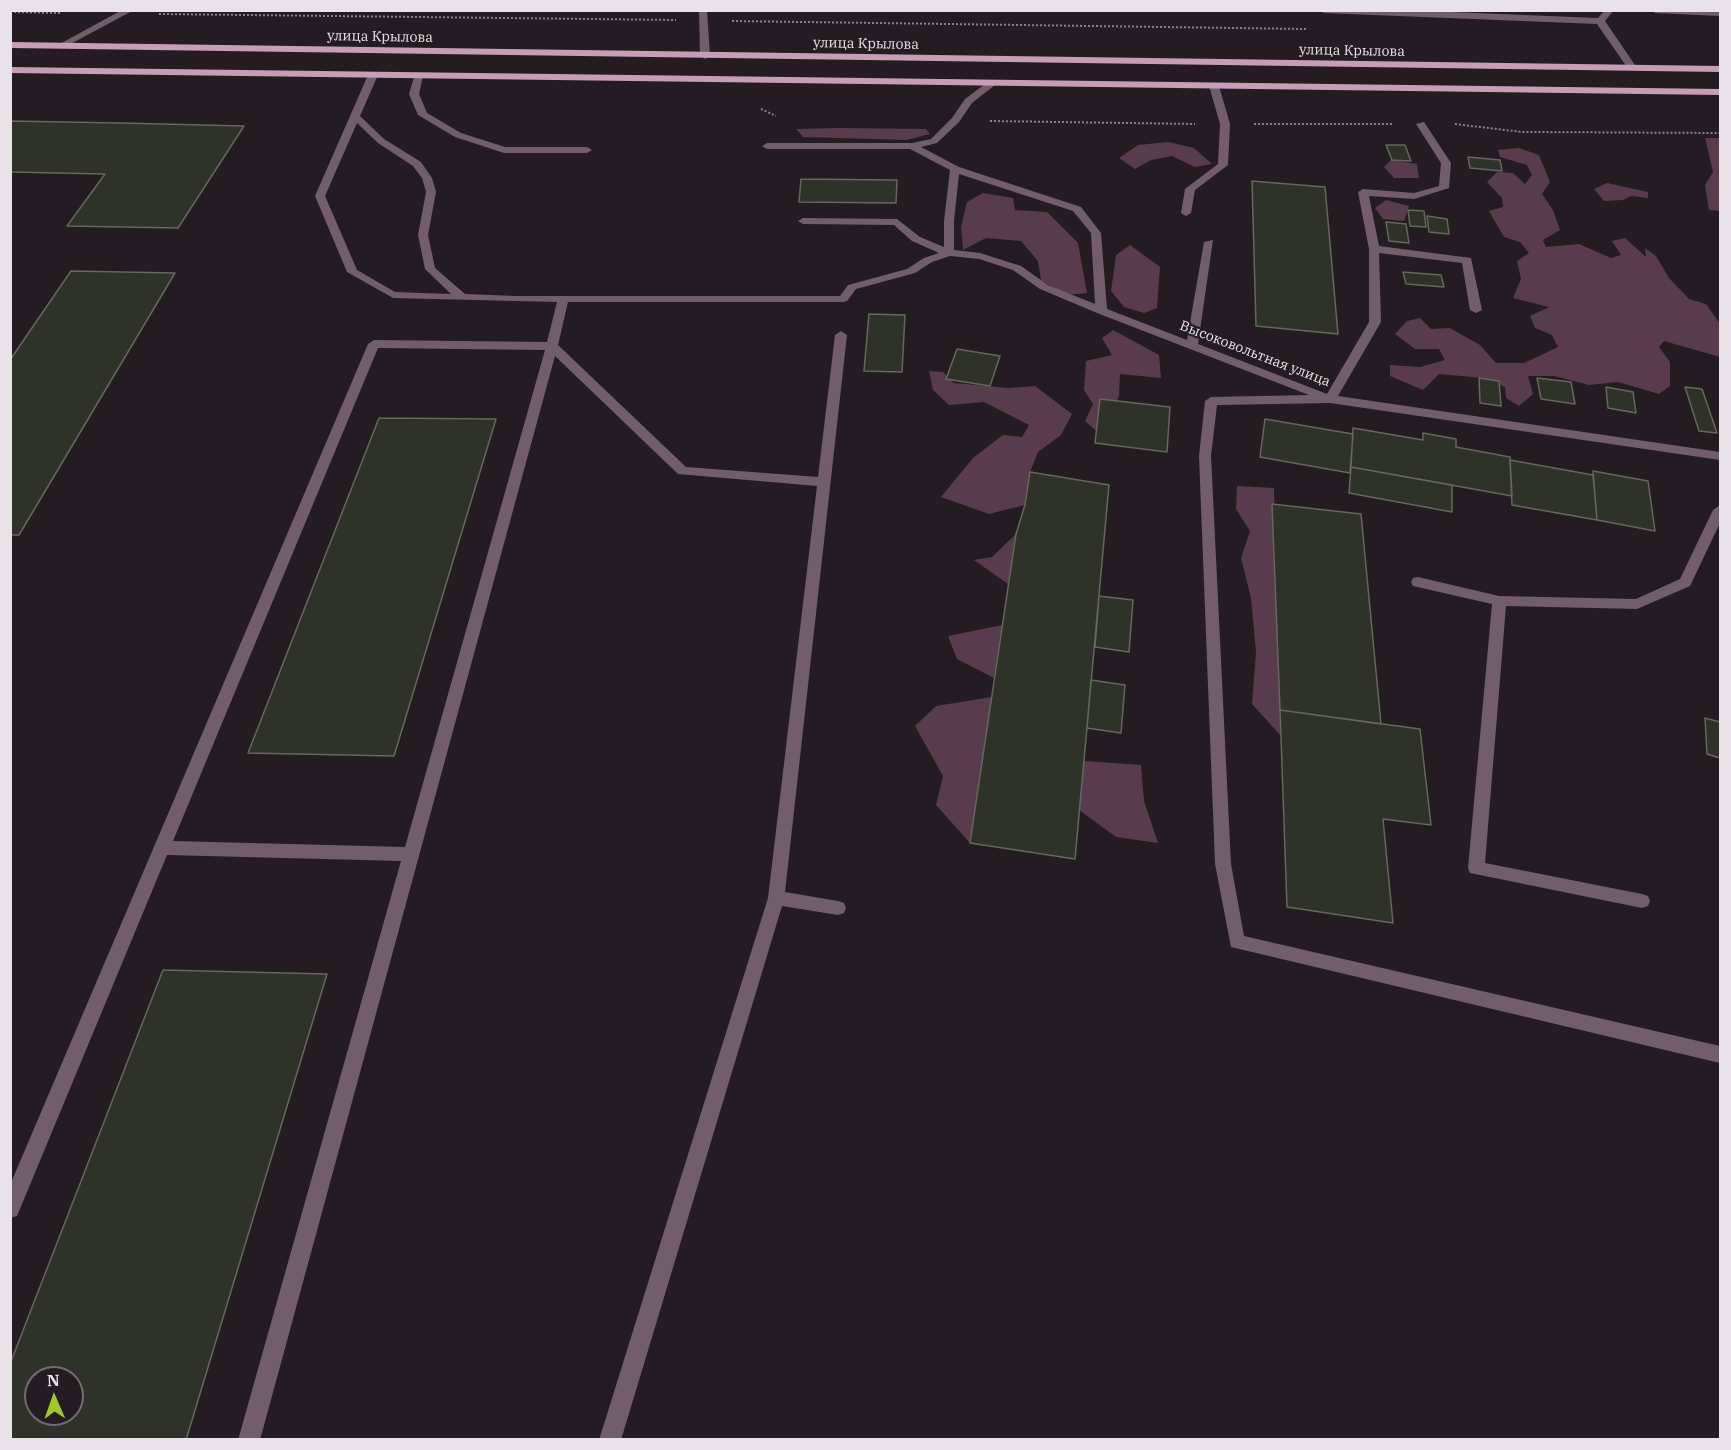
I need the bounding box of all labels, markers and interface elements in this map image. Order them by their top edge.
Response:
street label: улица Крылова [327,28,433,46]
street label: улица Крылова [813,35,919,53]
street label: улица Крылова [1299,42,1405,60]
street label: Высоковольтная улица [1177,317,1333,391]
north arrow [24,1366,84,1426]
text: N [47,1370,60,1390]

